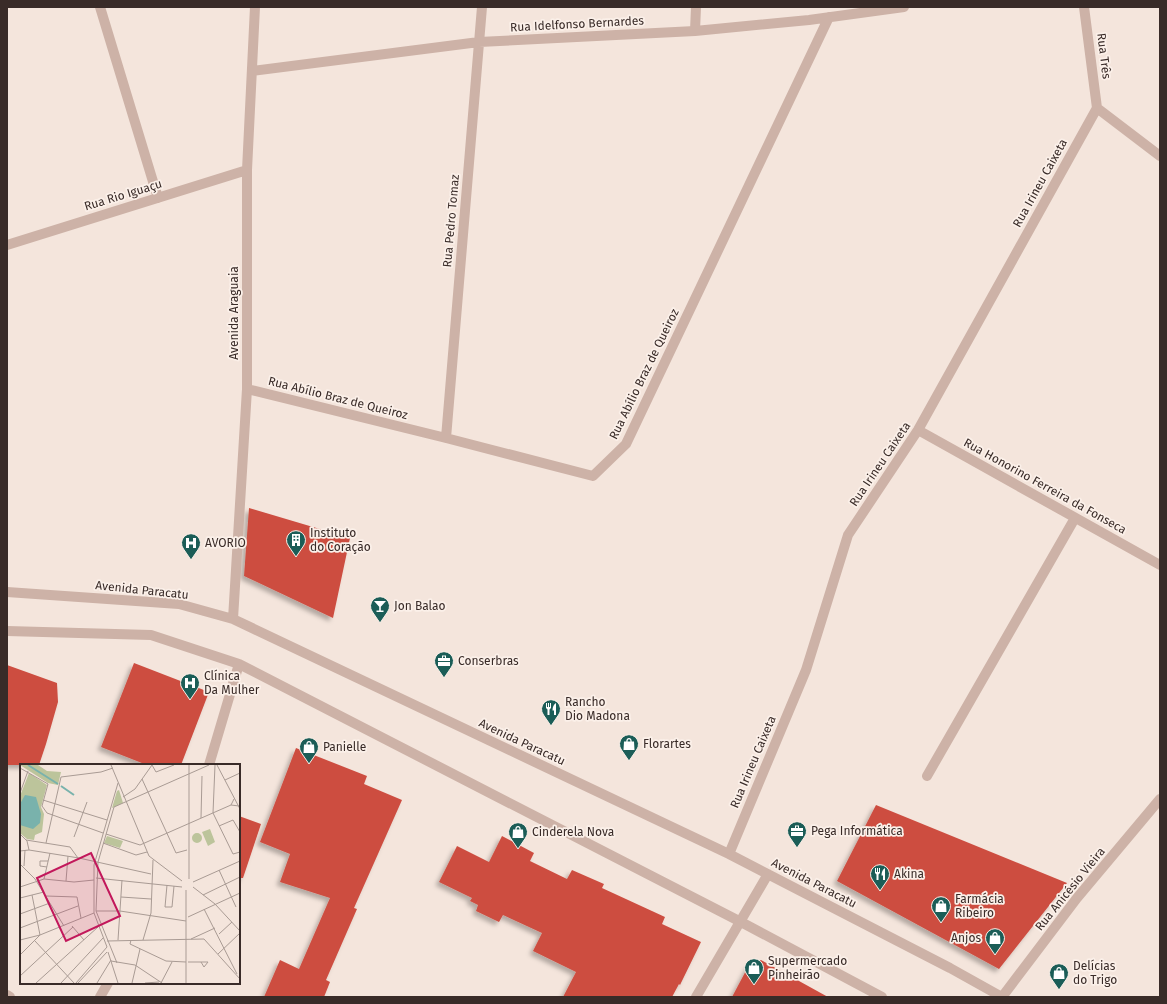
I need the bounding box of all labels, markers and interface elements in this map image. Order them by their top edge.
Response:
street label: Rua Idelfonso Bernardes [510,13,645,34]
street label: Rua Três [1094,32,1114,80]
street label: Rua Irineu Caixeta [1010,136,1070,230]
street label: Rua Pedro Tomaz [440,174,462,268]
street label: Rua Rio Iguaçu [82,177,164,213]
street label: Avenida Araguaia [227,266,241,360]
street label: Rua Abílio Braz de Queiroz [606,306,682,442]
street label: Rua Abílio Braz de Queiroz [267,374,409,422]
street label: Rua Irineu Caixeta [847,419,913,509]
street label: Rua Honorino Ferreira da Fonseca [961,435,1129,537]
place label: Instituto do Coração [310,526,371,554]
building icon: Instituto do Coração [285,529,307,557]
hospital icon: AVORIO [180,532,202,560]
place label: AVORIO [205,536,246,550]
street label: Avenida Paracatu [95,578,189,602]
bar icon: Jon Balao [369,595,391,623]
place label: Jon Balao [394,599,446,613]
office icon: Conserbras [433,650,455,678]
place label: Conserbras [458,654,519,668]
place label: Clínica Da Mulher [204,669,260,697]
hospital icon: Clínica Da Mulher [179,672,201,700]
place label: Rancho Dio Madona [565,695,630,723]
restaurant icon: Rancho Dio Madona [540,698,562,726]
street label: Rua Irineu Caixeta [727,714,779,810]
street label: Avenida Paracatu [477,716,567,768]
shop icon: Florartes [618,733,640,761]
shop icon: Panielle [298,736,320,764]
place label: Florartes [643,737,691,751]
place label: Panielle [323,740,366,754]
inset map [20,764,240,984]
office icon: Pega Informática [786,820,808,848]
shop icon: Cinderela Nova [507,821,529,849]
place label: Pega Informática [811,824,903,838]
place label: Cinderela Nova [532,825,614,839]
street label: Rua Anicésio Vieira [1032,844,1108,934]
street label: Avenida Paracatu [769,856,859,910]
restaurant icon: Akina [869,863,891,891]
place label: Akina [894,867,924,881]
place label: Farmácia Ribeiro [955,892,1004,920]
shop icon: Farmácia Ribeiro [930,895,952,923]
shop icon: Anjos [984,927,1006,955]
place label: Anjos [951,931,981,945]
place label: Supermercado Pinheirão [768,954,847,982]
shop icon: Supermercado Pinheirão [743,957,765,985]
place label: Delícias do Trigo [1073,959,1117,987]
shop icon: Delícias do Trigo [1048,962,1070,990]

